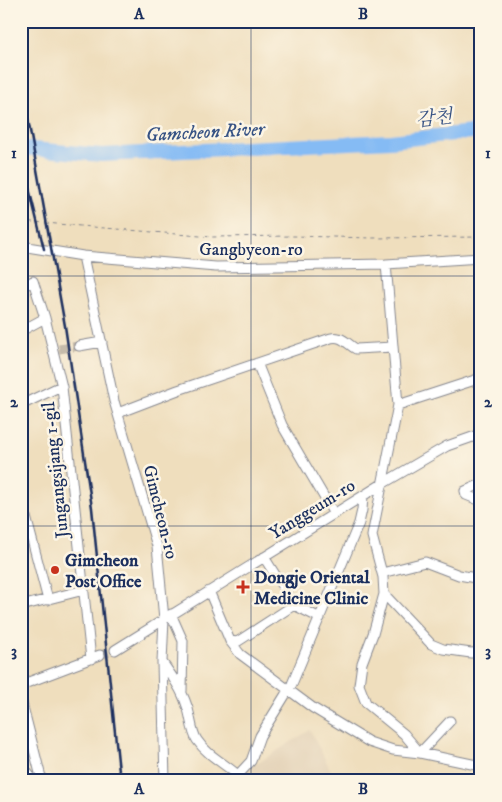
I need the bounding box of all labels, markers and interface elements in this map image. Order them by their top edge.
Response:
text: A [133,4,145,24]
text: B [358,4,368,24]
water label: 감천 [415,105,455,132]
water label: Gamcheon River [145,118,267,147]
text: 1 [11,143,17,163]
text: 1 [485,143,491,163]
street label: Gangbyeon-ro [199,239,303,261]
text: 2 [10,392,19,412]
text: 2 [484,392,493,412]
street label: Jungangsijang 1-gil [38,400,74,541]
street label: Gimcheon-ro [138,463,182,562]
street label: Yanggeum-ro [265,475,360,545]
place label: Gimcheon Post Office [65,550,142,593]
marker: Gimcheon Post Office [49,564,61,576]
place label: Dongje Oriental Medicine Clinic [254,567,370,610]
marker: Dongje Oriental Medicine Clinic [236,580,250,594]
text: 3 [11,641,17,661]
text: 3 [485,641,491,661]
text: A [133,779,145,799]
text: B [358,779,368,799]

